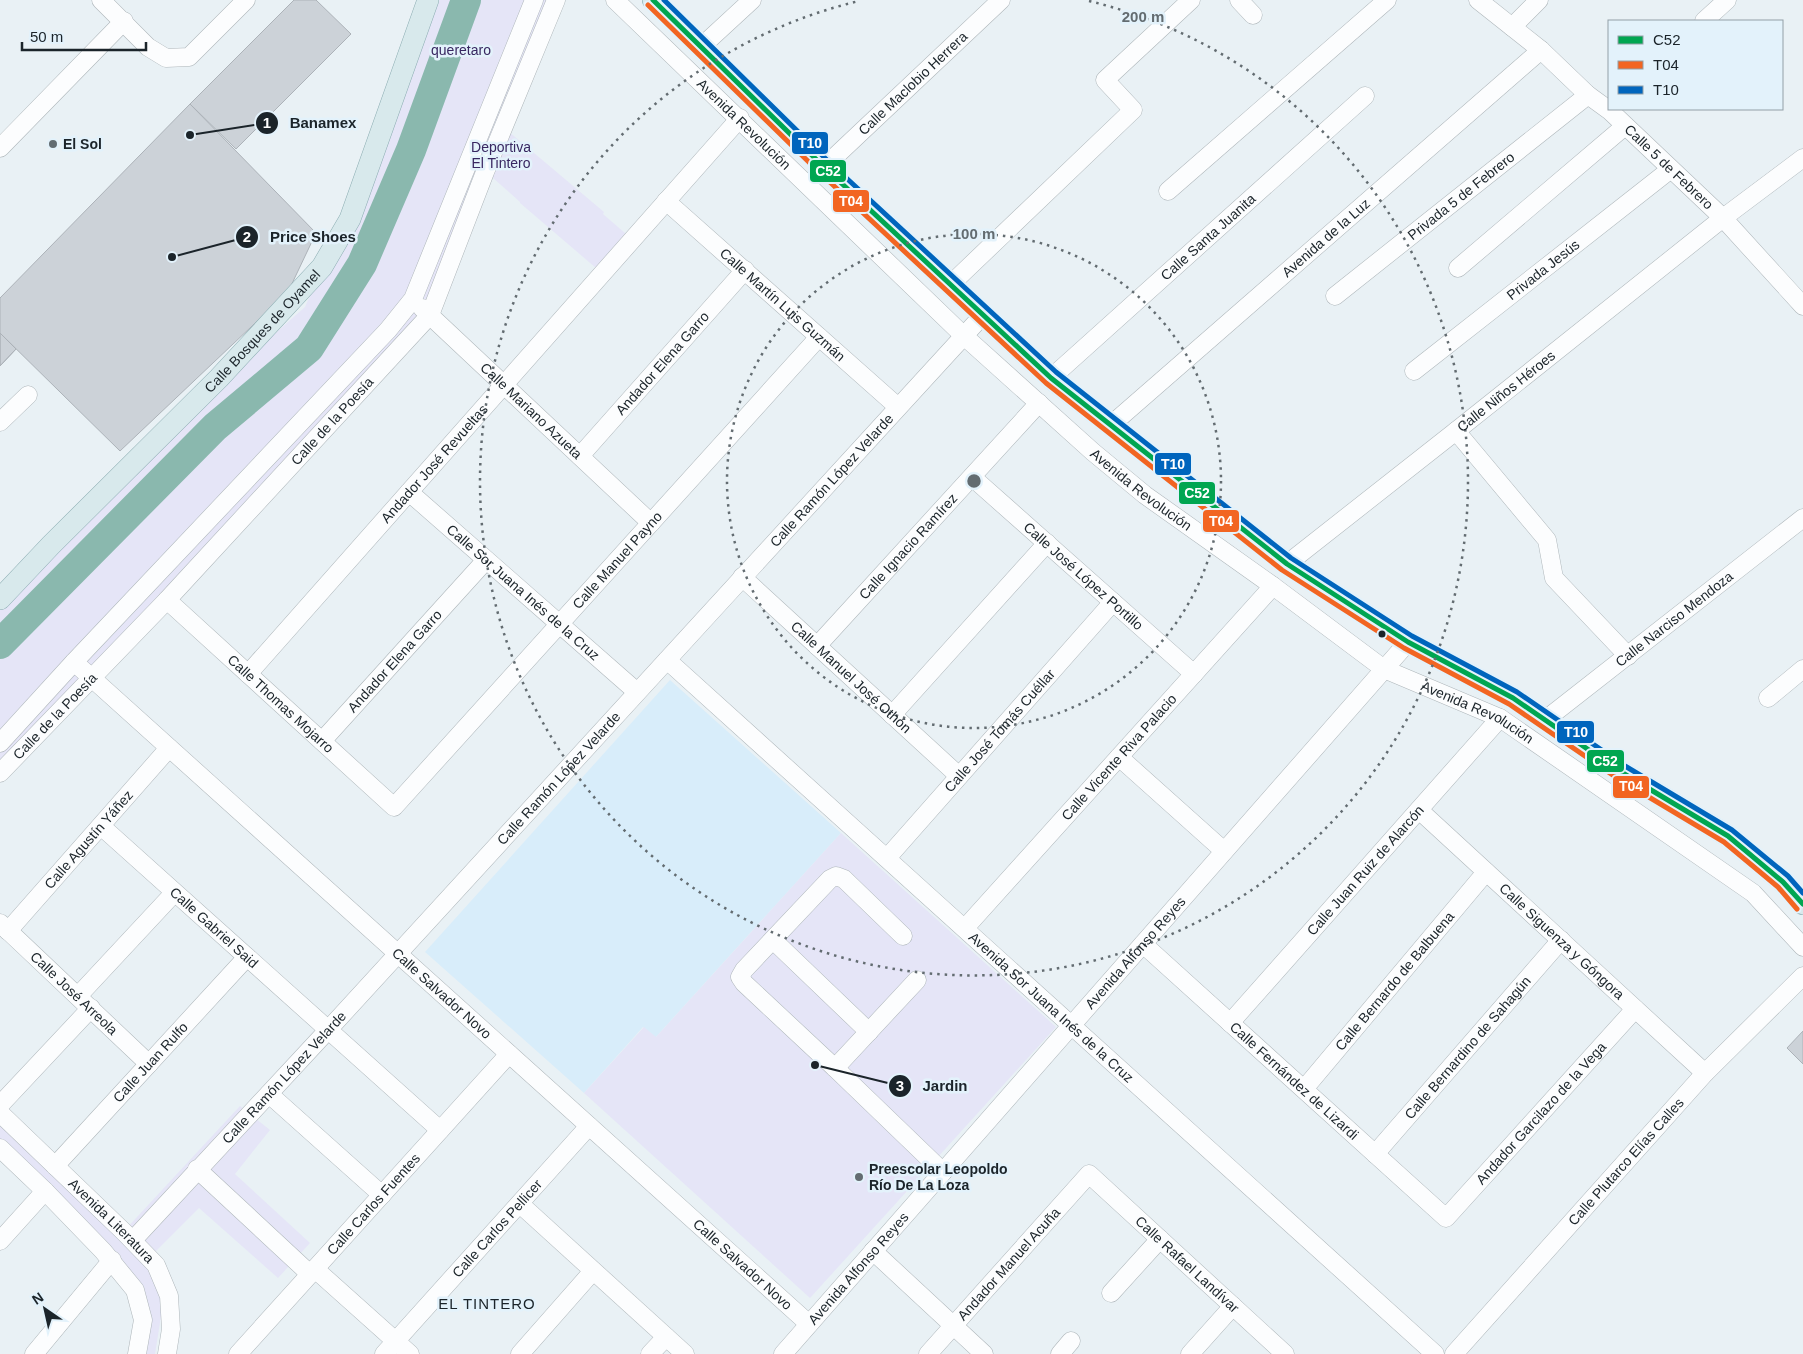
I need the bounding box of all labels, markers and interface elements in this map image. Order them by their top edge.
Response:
text: 200 m [1122,8,1164,25]
scale bar [22,20,146,52]
legend [1608,20,1783,110]
text: 50 m [30,28,63,45]
street label: Calle Maclobio Herrera [855,28,971,138]
text: C52 [1653,31,1681,48]
park label: queretaro [431,42,491,58]
text: T04 [1653,56,1679,73]
street label: Avenida Revolución [694,76,794,173]
text: T10 [1653,81,1679,98]
callout: Banamex [254,108,366,138]
text: 1 [263,114,271,131]
text: Banamex [290,114,357,131]
street label: Calle 5 de Febrero [1621,121,1717,213]
line badge: T10 [791,131,829,155]
text: T10 [798,135,822,151]
place label: El Sol [63,136,102,152]
marker: El Sol [47,138,59,150]
park label: Deportiva El Tintero [471,139,531,171]
street label: Privada 5 de Febrero [1405,149,1518,243]
line badge: C52 [809,159,847,183]
text: C52 [815,163,841,179]
line badge: T04 [832,189,870,213]
street label: Calle Santa Juanita [1157,190,1259,284]
text: T04 [839,193,863,209]
street label: Avenida de la Luz [1279,195,1373,280]
callout: Price Shoes [235,222,366,252]
text: 100 m [953,225,995,242]
text: 2 [243,228,251,245]
text: Price Shoes [270,228,356,245]
street label: Privada Jesús [1503,236,1582,303]
street label: Calle Martín Luis Guzmán [717,245,849,364]
street label: Calle Bosques de Oyamel [201,266,323,396]
street label: Andador Elena Garro [612,308,712,418]
street label: Calle Niños Héroes [1454,347,1558,435]
street label: Calle Mariano Azueta [477,359,586,462]
street label: Calle de la Poesía [288,374,377,468]
street label: Andador José Revueltas [378,401,491,526]
street label: Calle Ramón López Velarde [767,410,897,550]
street label: Avenida Revolución [1087,445,1195,534]
line badge: T10 [1154,452,1192,476]
text: T10 [1161,456,1185,472]
centre of rings [965,472,983,490]
line badge: C52 [1178,481,1216,505]
text: C52 [1184,485,1210,501]
street label: Calle Ignacio Ramírez [856,490,960,603]
street label: Calle Manuel Payno [569,508,665,612]
line badge: T04 [1202,509,1240,533]
text: T04 [1209,513,1233,529]
street label: Calle José López Portillo [1020,519,1147,633]
street label: Calle Sor Juana Inés de la Cruz [444,521,603,664]
street label: Calle Narciso Mendoza [1612,568,1736,670]
street label: Andador Elena Garro [344,606,445,715]
street label: Calle Manuel José Othón [788,618,914,736]
unlabelled marker [1377,629,1387,639]
street label: Calle Thomas Mojarro [225,651,337,756]
street label: Calle José Tomás Cuéllar [941,666,1058,795]
street label: Calle de la Poesía [10,670,100,763]
street label: Avenida Revolución [1419,678,1536,747]
street label: Calle Vicente Riva Palacio [1058,691,1180,823]
street label: Calle Ramón López Velarde [494,708,624,848]
line badge: T10 [1556,720,1595,744]
text: T10 [1564,724,1588,740]
line badge: C52 [1586,749,1625,773]
text: C52 [1592,753,1618,769]
line badge: T04 [1612,775,1650,799]
text: T04 [1619,778,1643,794]
street label: Calle Agustín Yáñez [41,787,136,892]
street label: Calle Juan Ruiz de Alarcón [1303,802,1427,939]
street label: Calle Siguenza y Góngora [1496,880,1628,1003]
street label: Calle Gabriel Said [167,884,262,971]
street label: Avenida Alfonso Reyes [1082,893,1189,1012]
street label: Calle Bernardo de Balbuena [1332,908,1457,1054]
street label: Avenida Sor Juana Inés de la Cruz [966,929,1137,1086]
street label: Calle Salvador Novo [389,945,495,1042]
street label: Calle José Arreola [27,948,121,1038]
street label: Calle Bernardino de Sahagún [1401,973,1534,1122]
street label: Calle Ramón López Velarde [219,1008,349,1147]
street label: Calle Juan Rulfo [110,1019,191,1105]
street label: Calle Fernández de Lizardi [1227,1019,1362,1143]
street label: Andador Garcilazo de la Vega [1473,1038,1609,1187]
callout: Jardin [887,1071,977,1101]
text: 3 [896,1077,904,1094]
text: Jardin [922,1077,968,1094]
street label: Calle Plutarco Elías Calles [1565,1095,1687,1229]
street label: Calle Carlos Fuentes [324,1150,423,1258]
place label: Preescolar Leopoldo Río De La Loza [869,1161,1007,1193]
marker: Preescolar Leopoldo Río De La Loza [853,1171,865,1183]
street label: Avenida Literatura [65,1175,158,1266]
street label: Calle Carlos Pellicer [449,1176,545,1281]
street label: Andador Manuel Acuña [954,1204,1063,1323]
street label: Avenida Alfonso Reyes [805,1209,912,1328]
street label: Calle Rafael Landívar [1132,1213,1243,1316]
street label: Calle Salvador Novo [690,1216,796,1313]
north arrow [20,1284,70,1334]
text: N [29,1289,46,1308]
district label: EL TINTERO [438,1295,536,1312]

